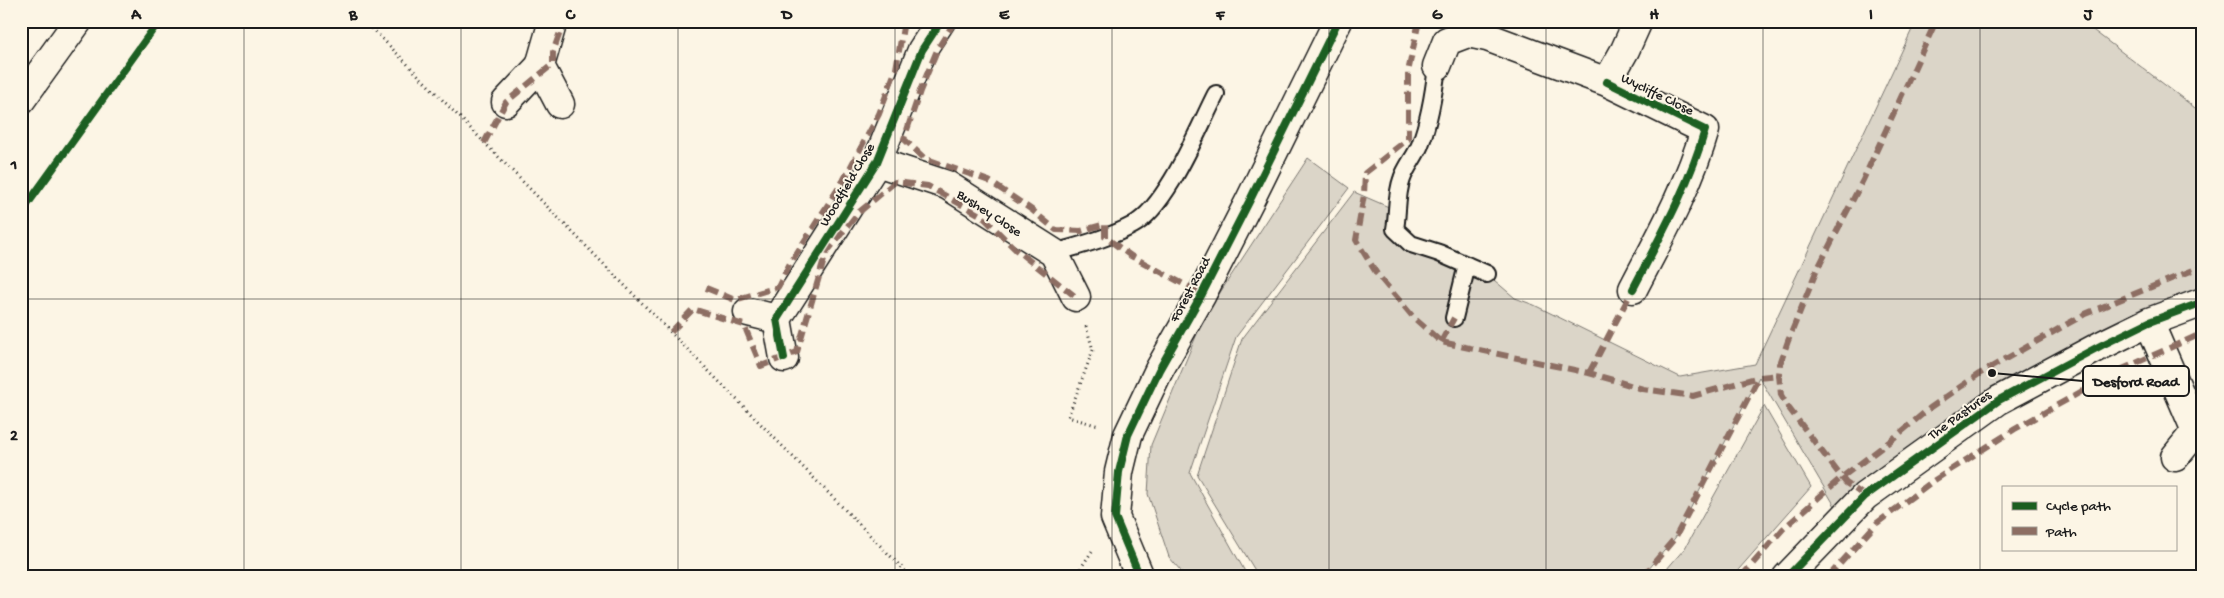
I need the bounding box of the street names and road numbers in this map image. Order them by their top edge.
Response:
street label: Wycliffe Close [1618,70,1697,121]
street label: Woodfield Close [817,140,880,230]
street label: Bushey Close [952,186,1025,242]
street label: Forest Road [1166,253,1216,327]
street label: The Pastures [1925,387,1996,445]

